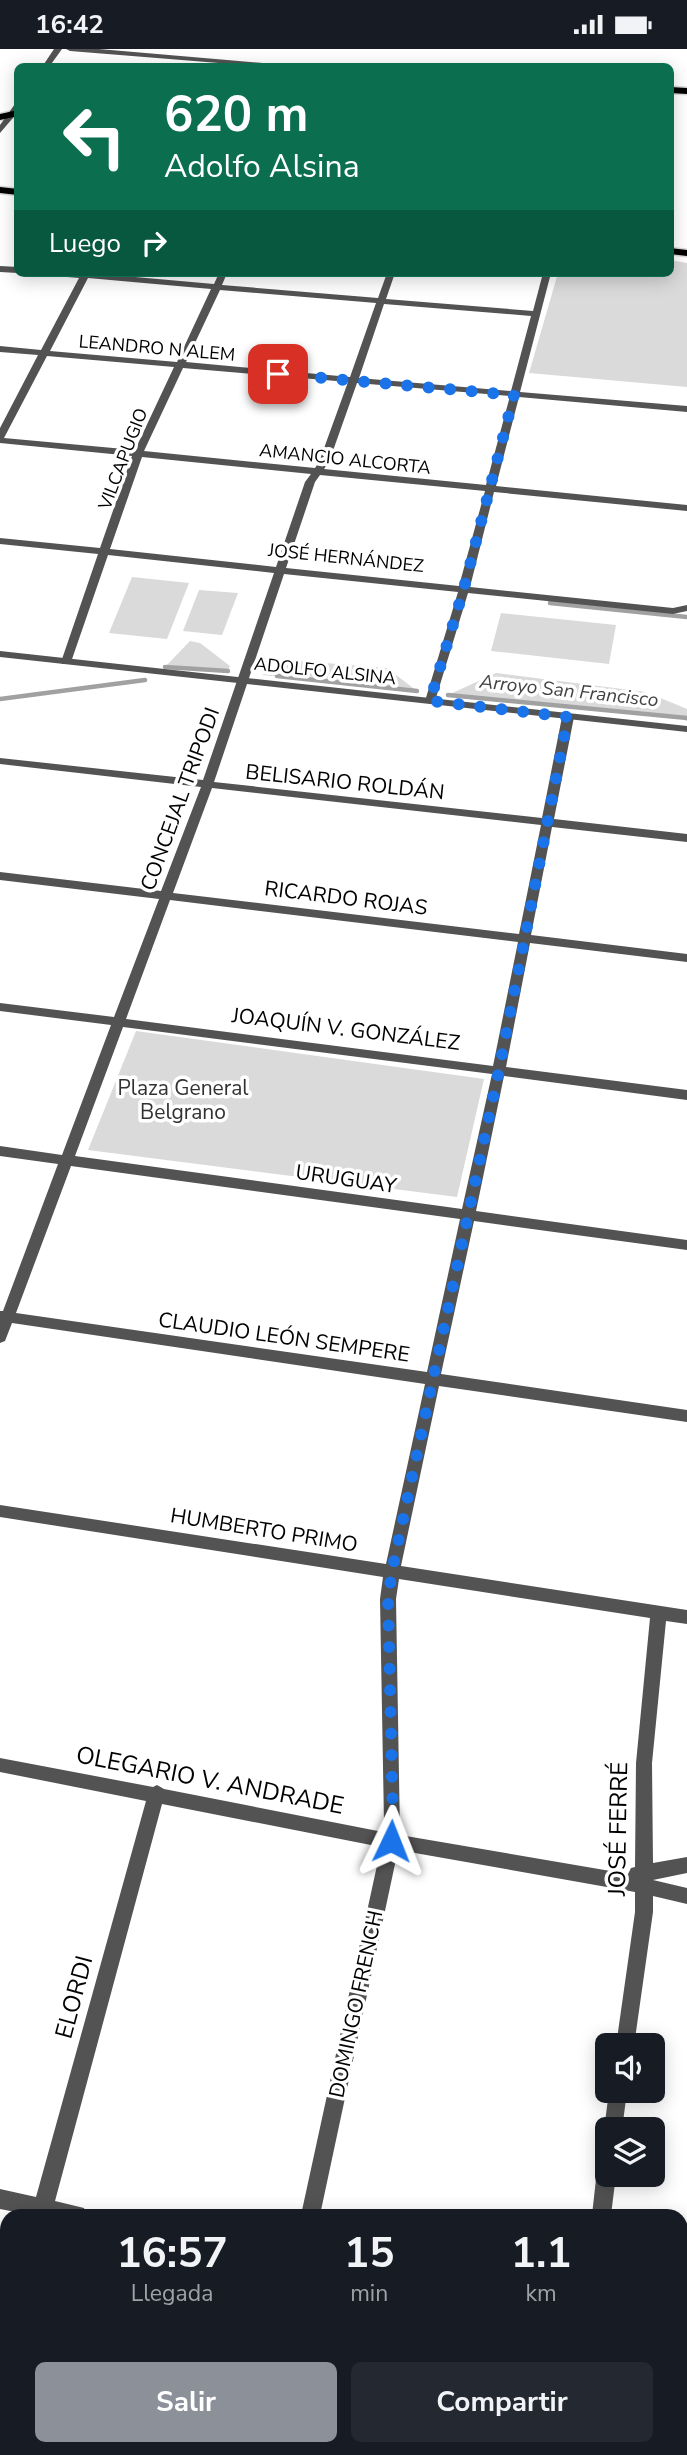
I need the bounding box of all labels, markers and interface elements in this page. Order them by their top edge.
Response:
text: 16:42 [35,7,104,42]
text: 620 m [164,81,308,148]
icon: left [49,91,140,182]
text: Adolfo Alsina [164,145,360,188]
icon: right [135,224,173,262]
text: Luego [49,226,121,261]
street label: LEANDRO N ALEM [78,329,236,367]
pin [248,344,308,404]
icon: arrive [259,355,297,393]
street label: VILCAPUGIO [92,405,153,514]
street label: AMANCIO ALCORTA [258,438,432,480]
street label: JOSÉ HERNÁNDEZ [266,538,425,578]
street label: ADOLFO ALSINA [253,652,397,690]
water label: Arroyo San Francisco [477,669,660,713]
street label: CONCEJAL TRIPODI [134,704,226,894]
street label: BELISARIO ROLDÁN [244,758,446,806]
street label: RICARDO ROJAS [263,874,429,922]
street label: JOAQUÍN V. GONZÁLEZ [229,1001,462,1057]
park label: Plaza General Belgrano [117,1074,249,1126]
street label: URUGUAY [294,1158,399,1200]
street label: CLAUDIO LEÓN SEMPERE [156,1305,412,1369]
street label: HUMBERTO PRIMO [168,1501,360,1559]
street label: OLEGARIO V. ANDRADE [73,1738,347,1822]
street label: JOSÉ FERRÉ [601,1762,635,1897]
position arrow [354,1804,428,1878]
street label: DOMINGO FRENCH [322,1908,390,2100]
street label: ELORDI [48,1952,100,2042]
map controls [595,2033,665,2187]
button: sound [595,2033,665,2103]
button: layers [595,2117,665,2187]
text: 16:57 [116,2225,228,2282]
text: 15 [344,2225,394,2282]
text: 1.1 [511,2225,572,2282]
text: Llegada [131,2278,213,2309]
text: min [350,2278,388,2309]
text: km [526,2278,557,2309]
button: Salir [35,2362,337,2442]
button: Compartir [351,2362,653,2442]

